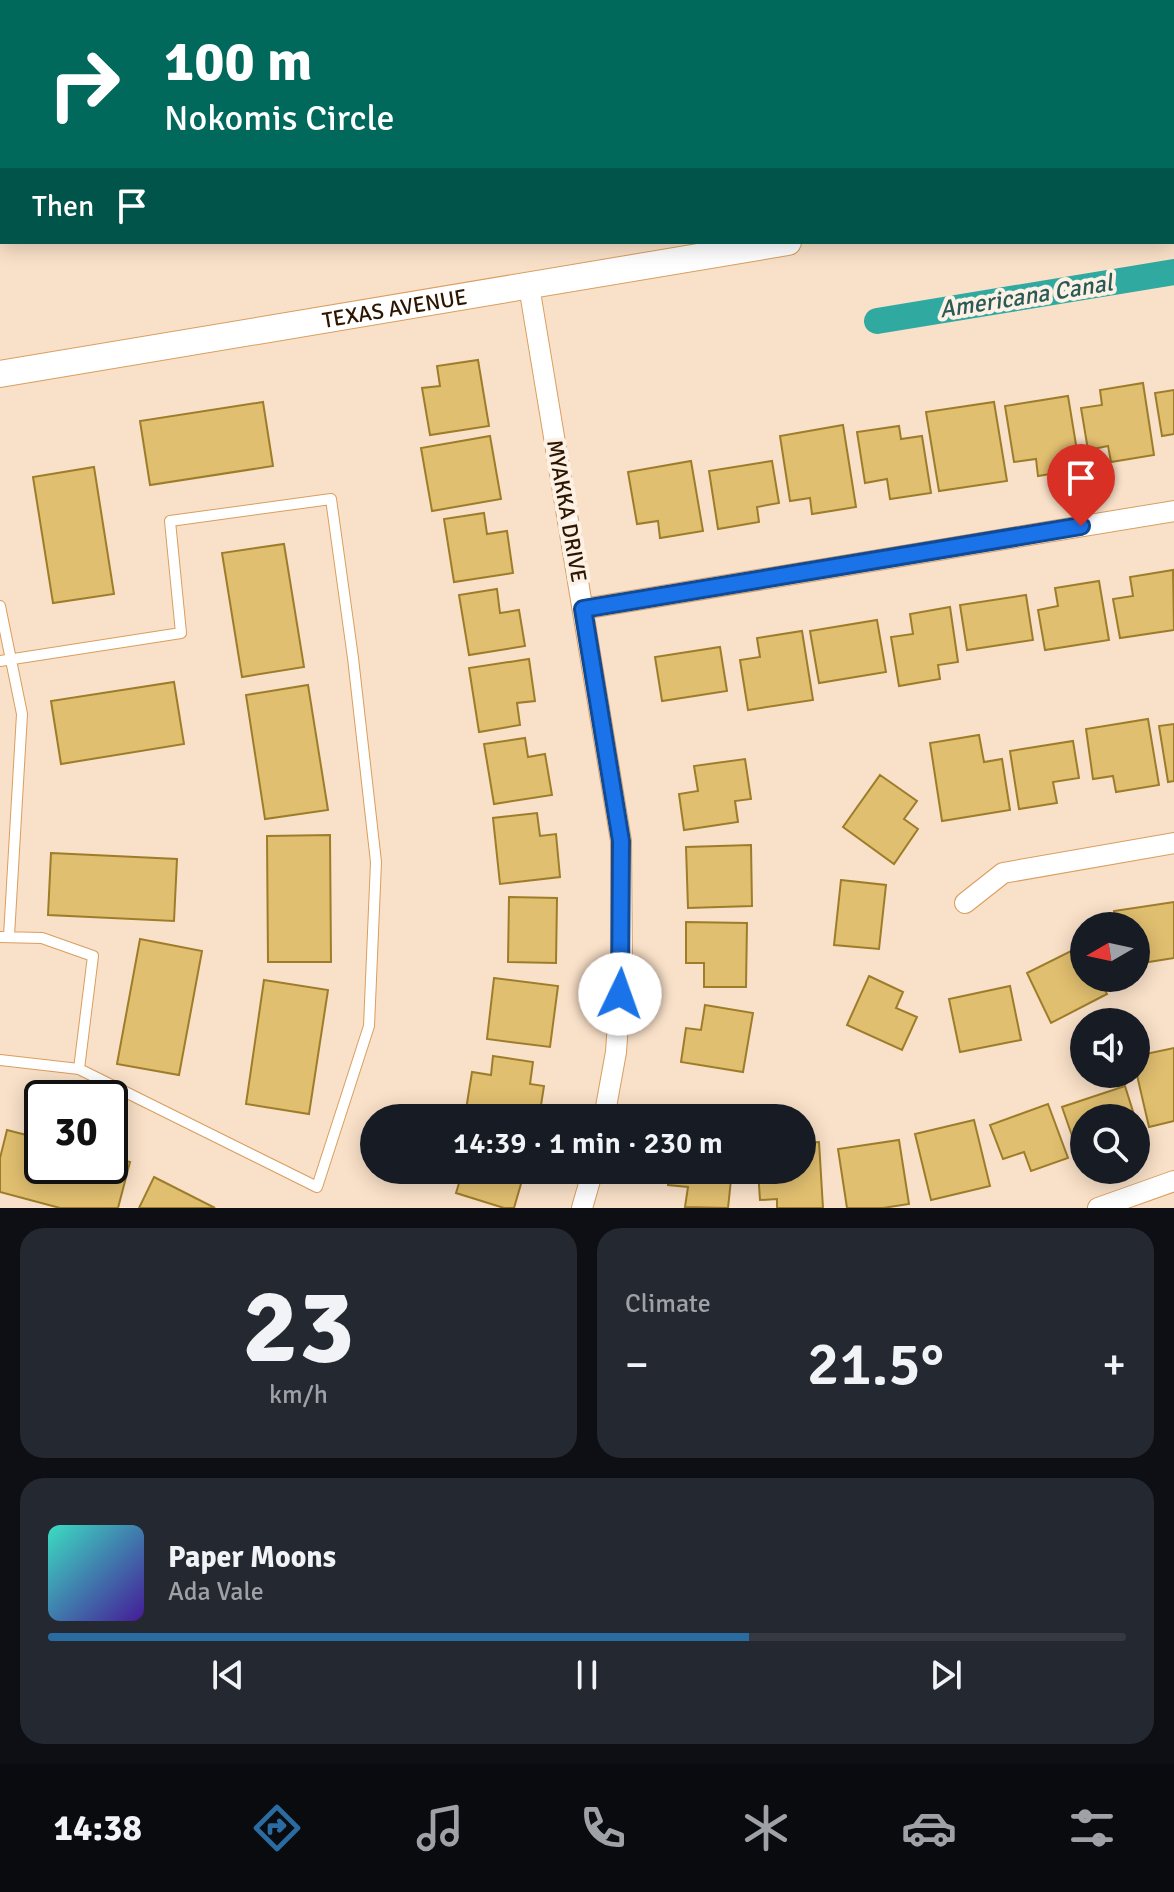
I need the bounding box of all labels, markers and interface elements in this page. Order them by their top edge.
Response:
text: 100 m [164,27,312,96]
icon: right [32,32,136,136]
text: Nokomis Circle [164,96,395,141]
icon: arrive [110,184,154,228]
text: Then [32,188,94,225]
water label: Americana Canal [938,267,1116,324]
street label: TEXAS AVENUE [320,283,469,333]
street label: MYAKKA DRIVE [541,438,593,584]
pin [1047,444,1115,526]
icon: arrive [1059,456,1103,500]
north arrow [1070,912,1150,992]
map controls [1070,912,1150,1184]
position arrow [578,952,662,1036]
button: sound [1070,1008,1150,1088]
speed limit sign: 30 [24,1080,128,1184]
button: search [1070,1104,1150,1184]
text: 14:39 · 1 min · 230 m [453,1125,723,1162]
text: 23 [242,1263,355,1391]
text: Climate [625,1288,711,1320]
text: 21.5° [807,1328,944,1402]
text: − [625,1338,649,1392]
text: + [1102,1338,1126,1392]
text: km/h [269,1379,328,1411]
text: Paper Moons [168,1539,336,1576]
text: Ada Vale [168,1576,264,1608]
icon: previous [206,1653,250,1697]
icon: pause [565,1653,609,1697]
icon: next [924,1653,968,1697]
icon: directions [249,1800,305,1856]
icon: music [412,1800,468,1856]
icon: phone [575,1800,631,1856]
icon: climate [738,1800,794,1856]
icon: car [901,1800,957,1856]
icon: filters [1064,1800,1120,1856]
text: 14:38 [54,1806,142,1851]

